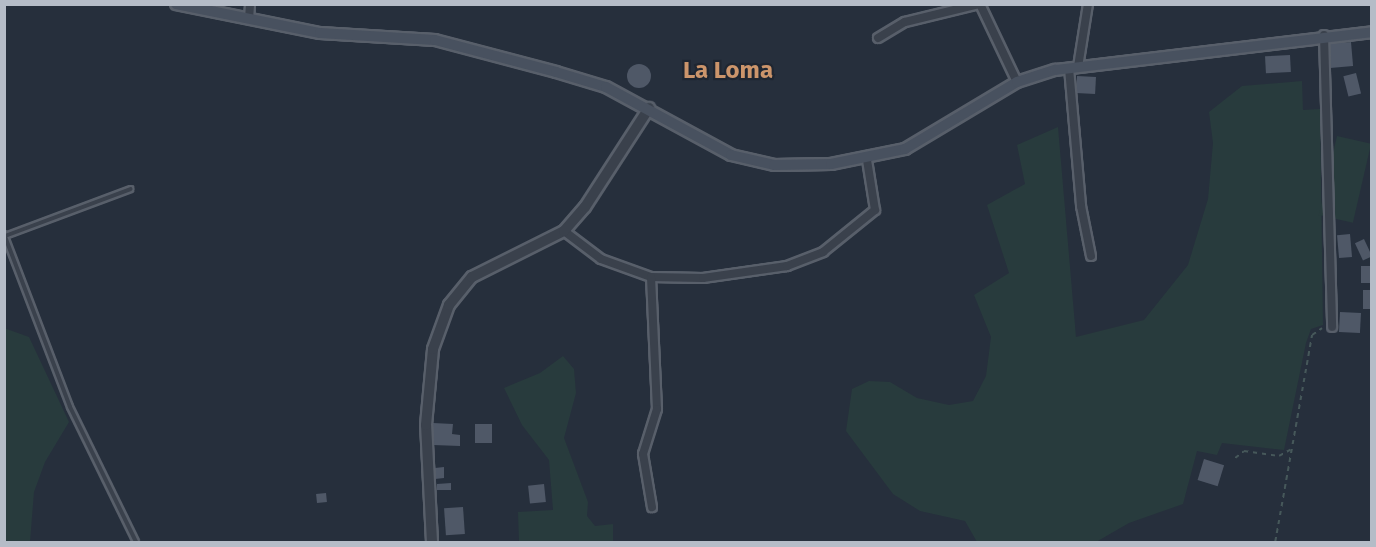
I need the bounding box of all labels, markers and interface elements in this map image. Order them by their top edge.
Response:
district label: La Loma [683,57,773,85]

